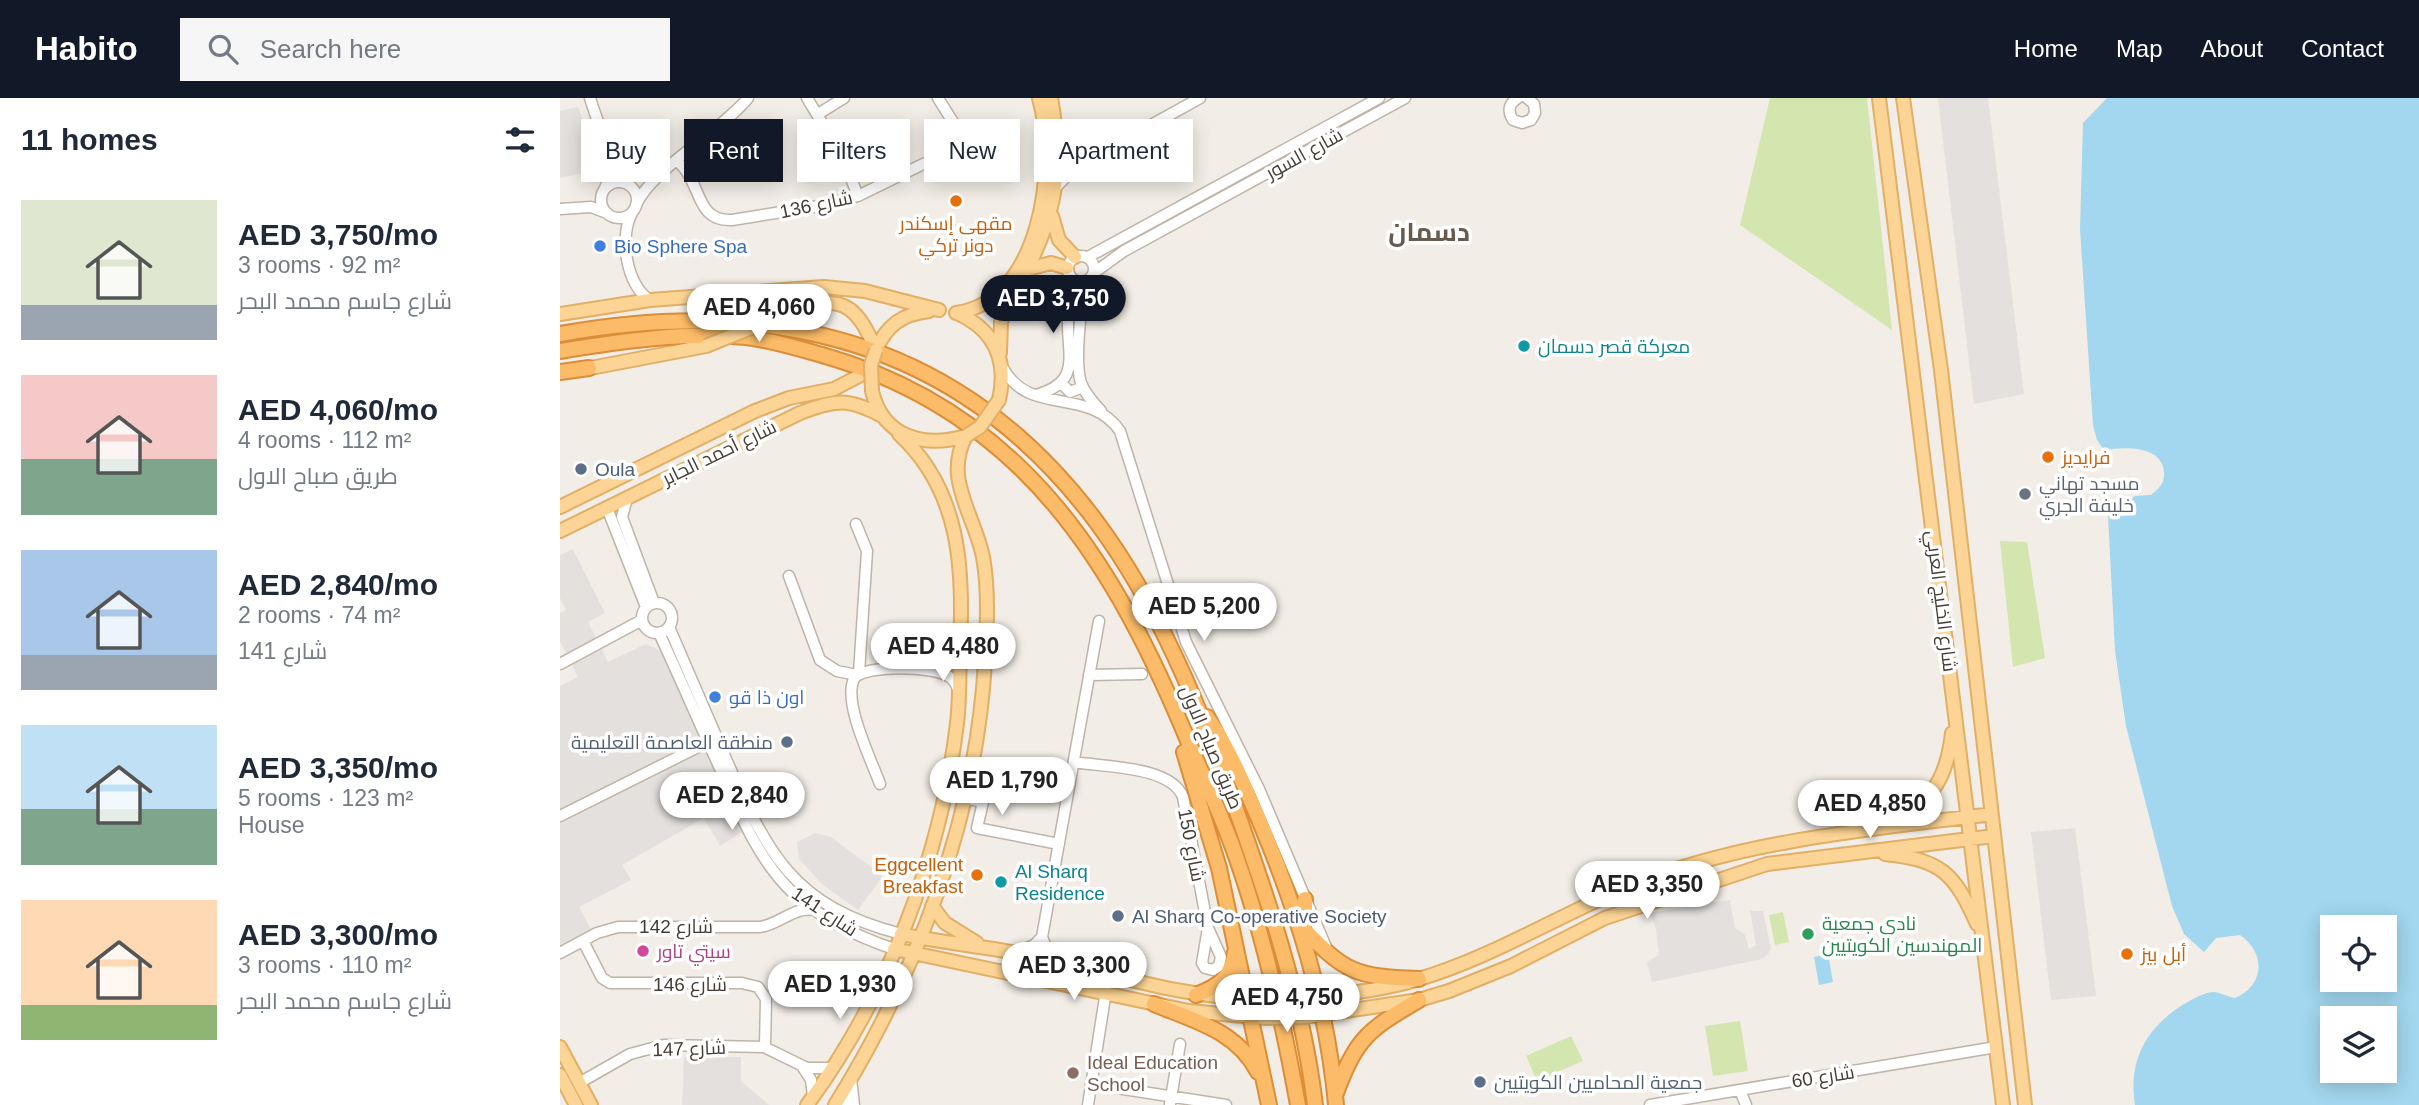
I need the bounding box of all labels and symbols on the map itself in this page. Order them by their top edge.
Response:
street label: شارع السور [1261,124,1348,186]
street label: شارع 136 [778,187,855,225]
marker: مقهى إسكندر دونر تركي [948,193,964,209]
place label: مقهى إسكندر دونر تركي [898,213,1013,260]
district label: دسمان [1388,217,1470,247]
place label: Bio Sphere Spa [614,236,748,257]
marker: Bio Sphere Spa [592,238,608,254]
pin: AED 3,750 [973,275,1133,335]
pin: AED 4,060 [679,285,839,344]
place label: معركة قصر دسمان [1538,336,1690,358]
marker: معركة قصر دسمان [1516,338,1532,354]
street label: شارع أحمد الجابر [657,415,781,492]
place label: فرايديز [2061,447,2110,469]
marker: فرايديز [2040,449,2056,465]
place label: Oula [595,459,636,480]
marker: Oula [573,461,589,477]
place label: مسجد تهاني خليفة الجري [2039,473,2140,520]
marker: مسجد تهاني خليفة الجري [2017,486,2033,502]
street label: شارع الخليج العربي [1918,529,1961,674]
pin: AED 5,200 [1124,584,1284,643]
pin: AED 4,480 [863,624,1023,683]
street label: طريق صباح الاول [1173,682,1247,813]
place label: اون ذا قو [729,687,804,709]
marker: اون ذا قو [707,689,723,705]
place label: منطقة العاصمة التعليمية [571,732,773,753]
marker: منطقة العاصمة التعليمية [779,734,795,750]
pin: AED 1,790 [922,758,1082,817]
pin: AED 2,840 [652,772,812,832]
pin: AED 4,850 [1790,780,1950,840]
street label: شارع 150 [1171,807,1209,884]
place label: Eggcellent Breakfast [874,854,964,897]
place label: Al Sharq Residence [1015,861,1105,904]
pin: AED 3,350 [1567,862,1727,921]
marker: Eggcellent Breakfast [969,867,985,883]
marker: Al Sharq Residence [993,874,1009,890]
street label: شارع 141 [786,883,861,943]
place label: Al Sharq Co-operative Society [1132,906,1387,927]
marker: Al Sharq Co-operative Society [1110,908,1126,924]
place label: نادي جمعية المهندسين الكويتيين [1822,913,1982,957]
street label: شارع 142 [639,916,713,940]
marker: نادي جمعية المهندسين الكويتيين [1800,926,1816,942]
place label: سيتي تاور [656,941,731,966]
pin: AED 3,300 [994,942,1154,1002]
marker: سيتي تاور [635,943,651,959]
place label: أبل بيز [2140,943,2186,966]
marker: أبل بيز [2119,946,2135,962]
pin: AED 1,930 [760,962,920,1021]
street label: شارع 146 [653,974,727,998]
pin: AED 4,750 [1207,974,1367,1034]
street label: شارع 147 [652,1037,726,1063]
place label: Ideal Education School [1087,1052,1218,1095]
street label: شارع 60 [1790,1061,1856,1095]
marker: Ideal Education School [1065,1065,1081,1081]
place label: جمعية المحاميين الكويتيين [1494,1072,1702,1094]
marker: جمعية المحاميين الكويتيين [1472,1074,1488,1090]

